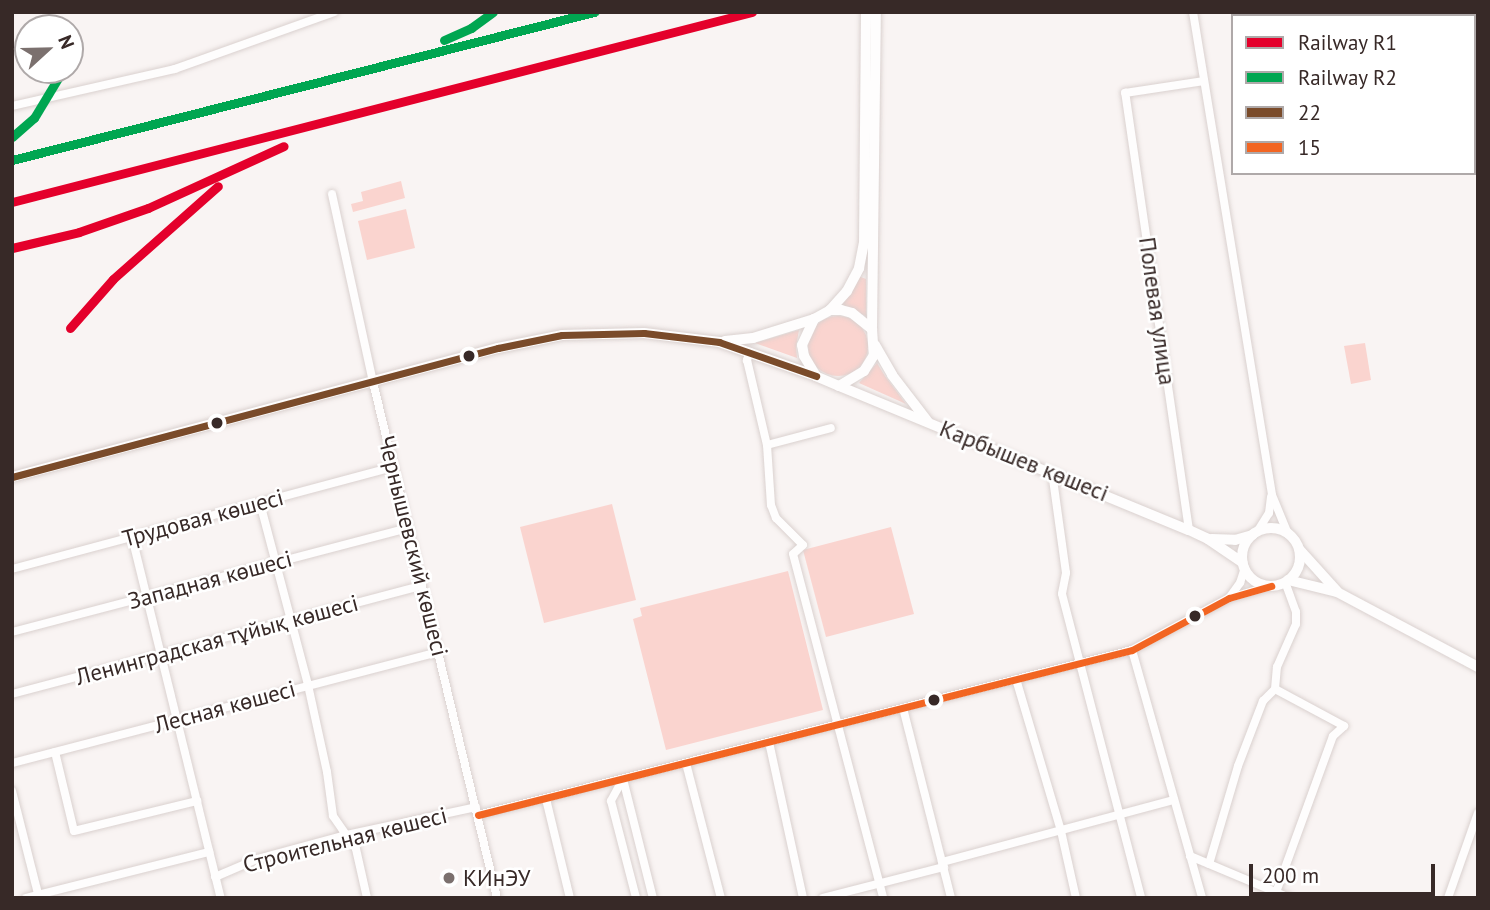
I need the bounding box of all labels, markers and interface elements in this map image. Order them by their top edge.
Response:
north arrow [14,14,84,84]
legend [1231,14,1476,175]
text: Railway R1 [1298,29,1397,56]
text: N [53,32,80,52]
text: Railway R2 [1298,64,1397,91]
text: 22 [1298,99,1321,126]
text: 15 [1298,134,1321,161]
street label: Полевая улица [1133,235,1181,387]
unlabelled marker [462,349,476,363]
street label: Карбышев көшесі [936,415,1112,507]
unlabelled marker [210,416,224,430]
street label: Чернышевский көшесі [372,433,454,659]
street label: Трудовая көшесі [120,483,286,553]
street label: Западная көшесі [125,545,295,615]
street label: Ленинградская тұйық көшесі [72,589,362,691]
unlabelled marker [1188,609,1202,623]
street label: Лесная көшесі [151,675,299,739]
unlabelled marker [927,693,941,707]
street label: Строительная көшесі [240,801,450,879]
scale bar [1252,850,1438,894]
text: 200 m [1262,862,1319,889]
place label: КИнЭУ [463,864,531,892]
marker: КИнЭУ [441,870,457,886]

